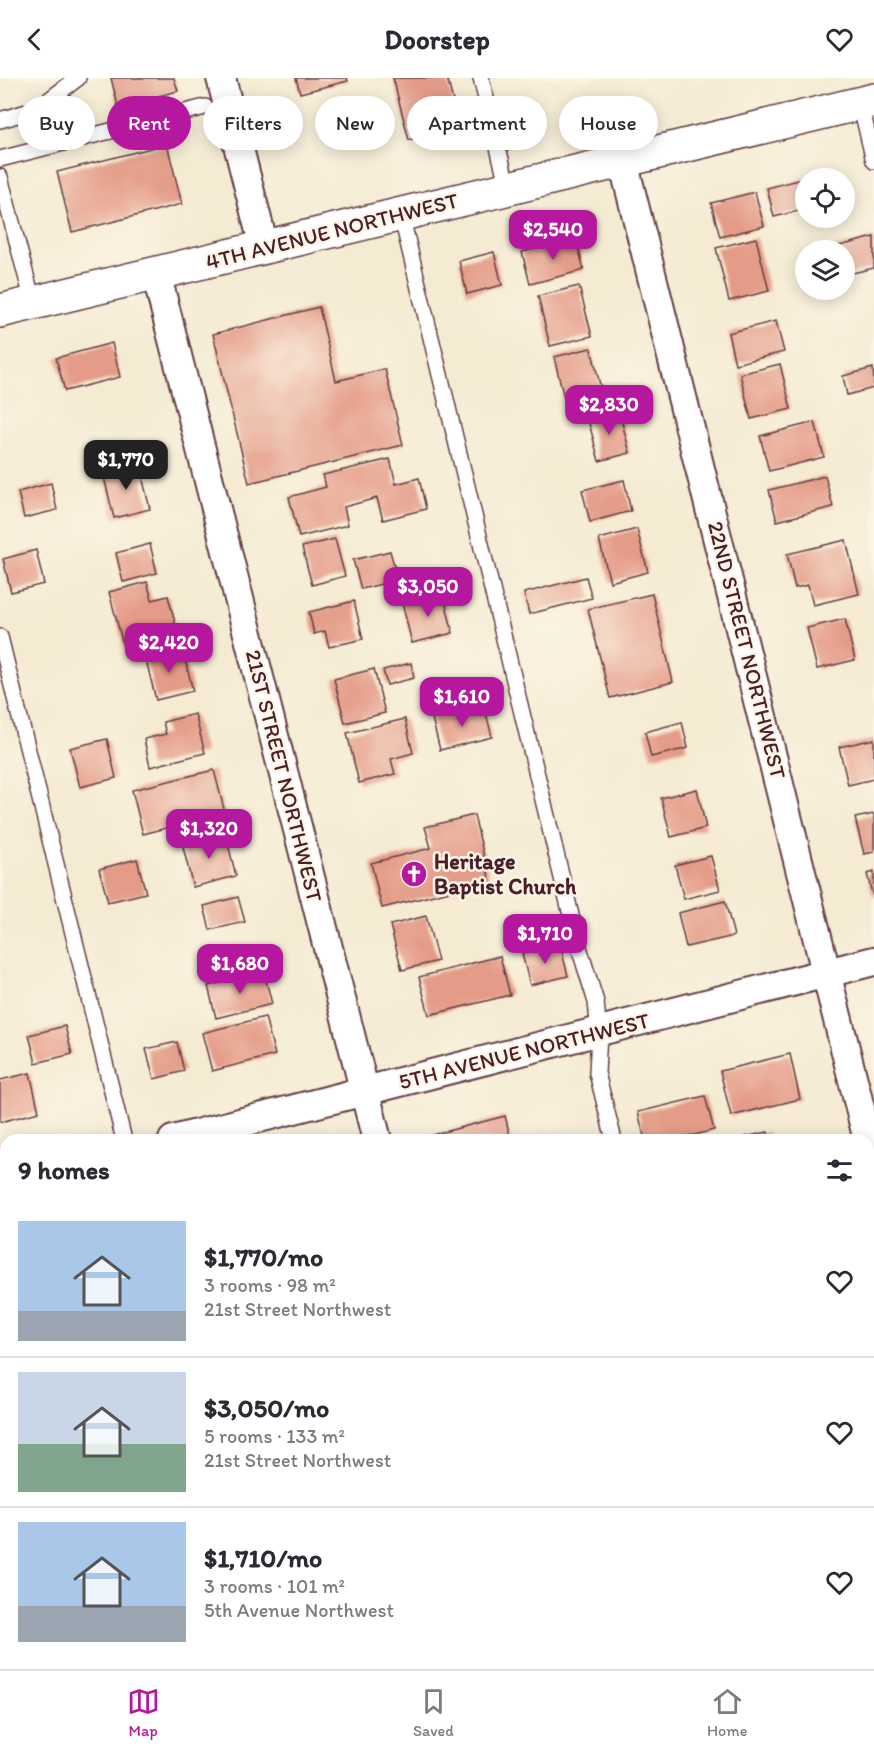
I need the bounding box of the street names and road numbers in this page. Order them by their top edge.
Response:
street label: 4TH AVENUE NORTHWEST [203,186,462,275]
street label: 22ND STREET NORTHWEST [702,518,792,782]
street label: 21ST STREET NORTHWEST [240,647,329,906]
street label: 5TH AVENUE NORTHWEST [396,1007,653,1095]

